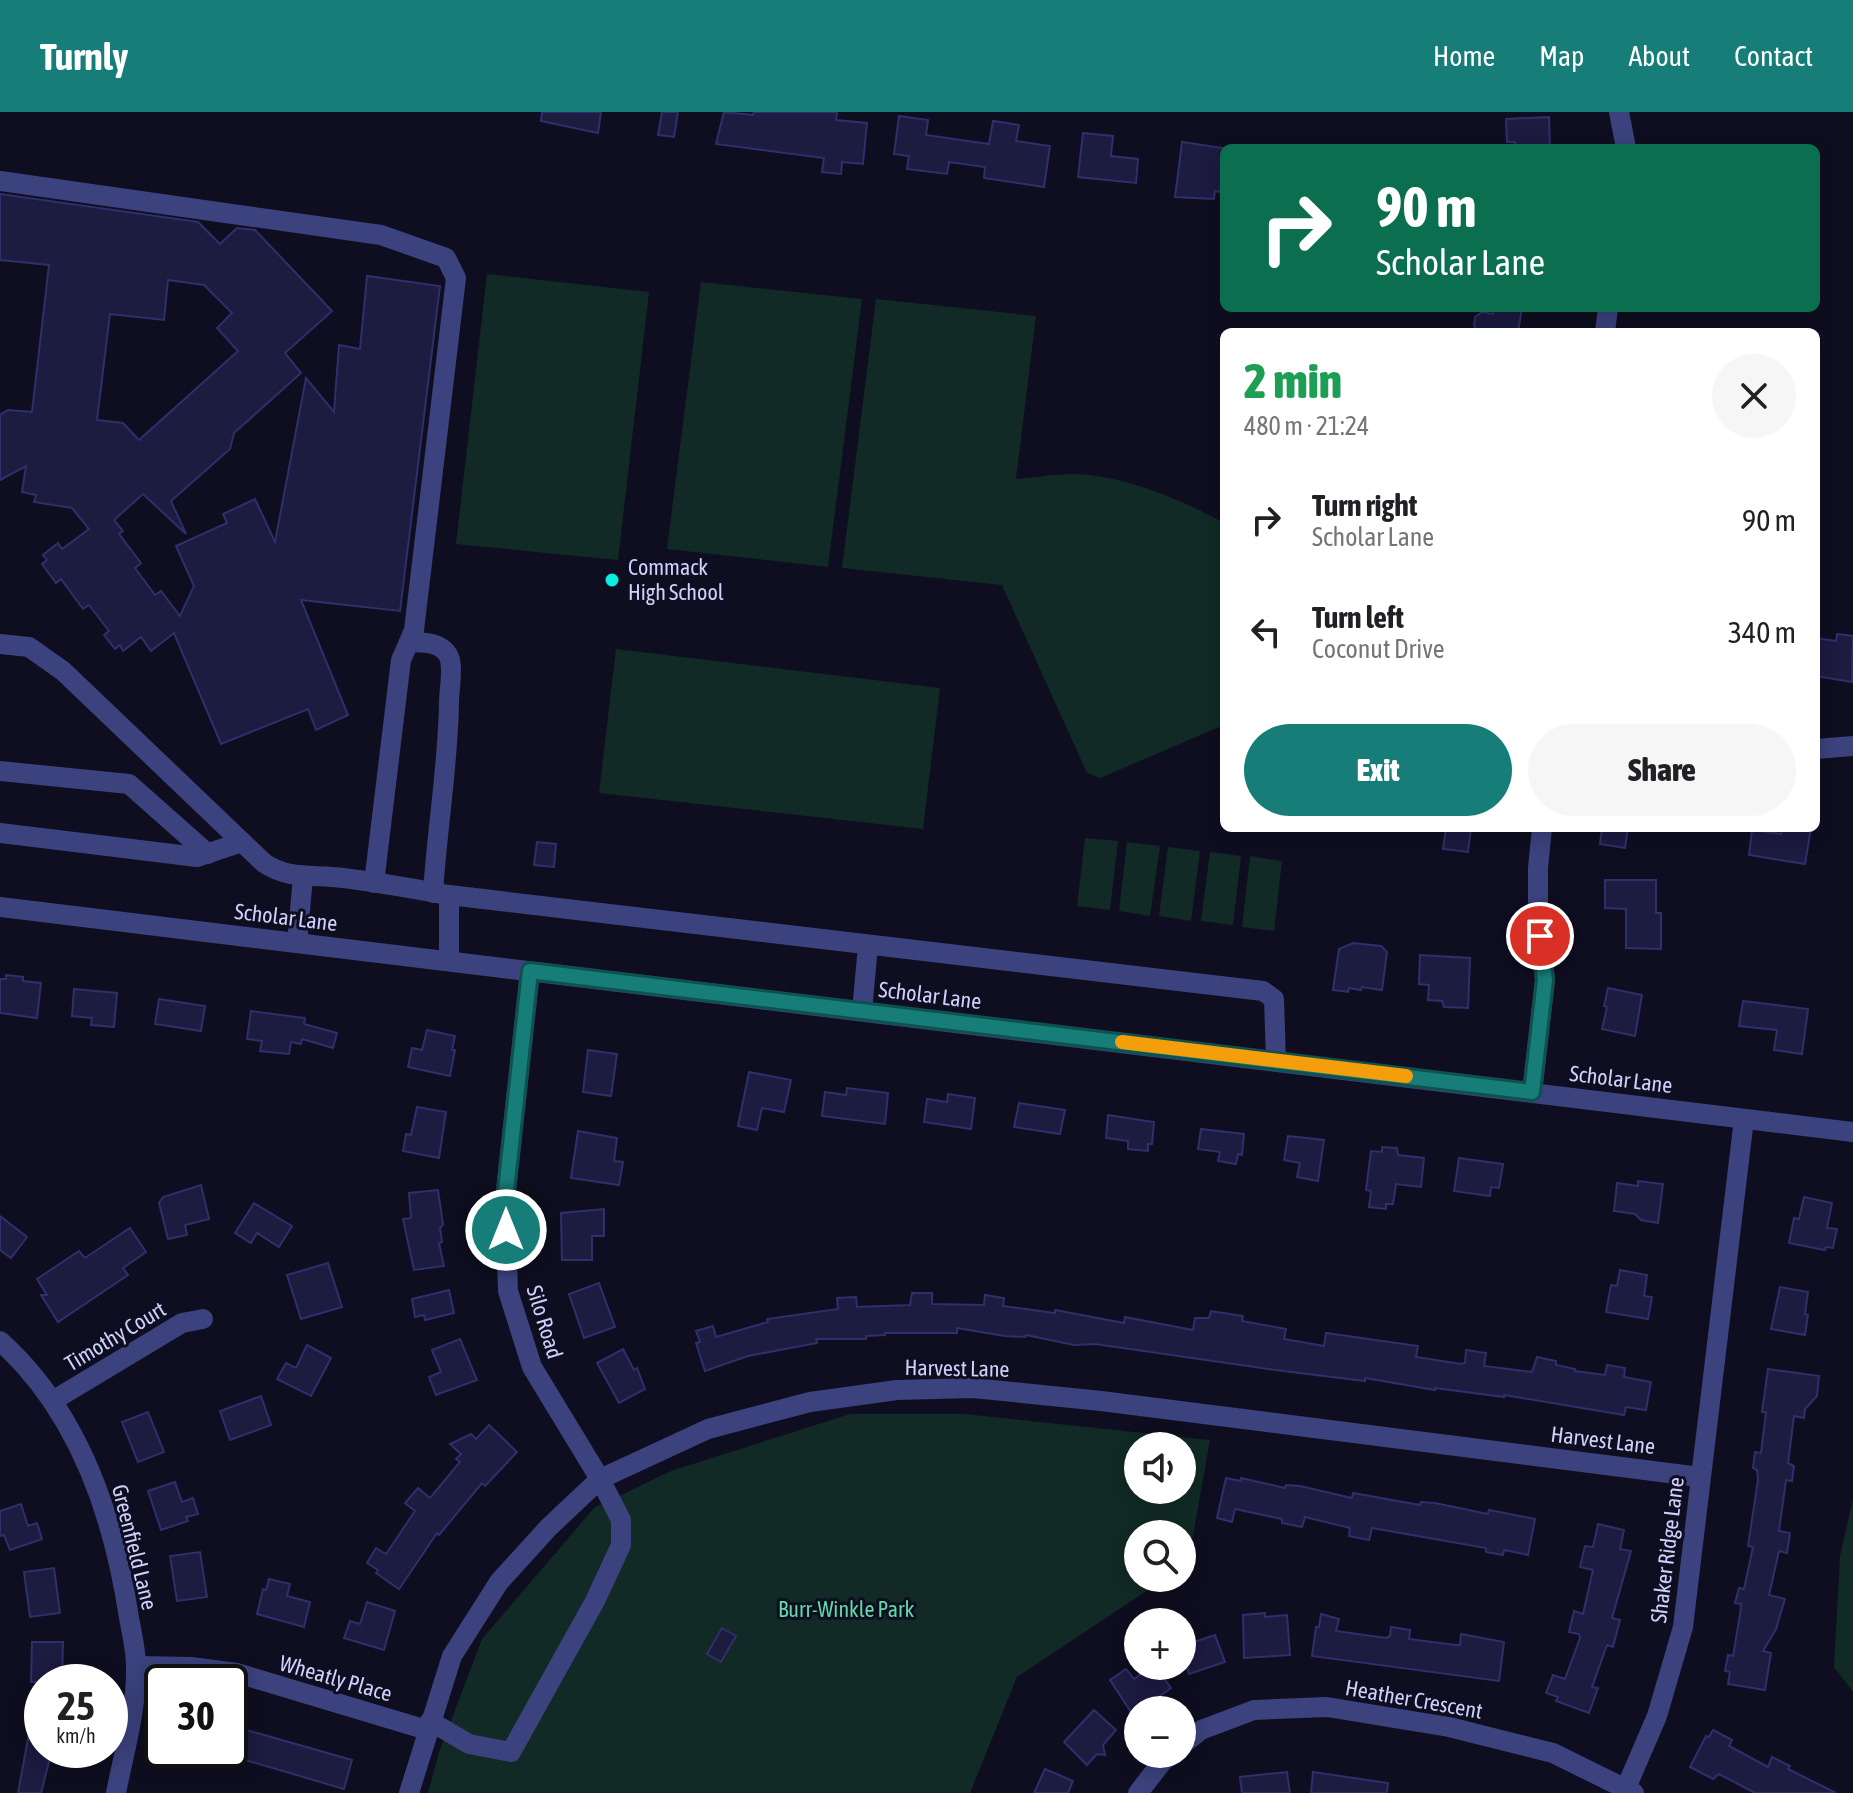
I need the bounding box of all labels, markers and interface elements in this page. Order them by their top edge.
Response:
text: Turnly [40,35,128,78]
text: Home [1433,40,1495,72]
text: Map [1539,40,1584,72]
text: About [1628,40,1690,72]
text: Contact [1734,40,1813,72]
text: 90 m [1376,175,1477,239]
icon: right [1244,176,1348,280]
text: Scholar Lane [1376,241,1545,283]
text: 2 min [1244,353,1342,408]
button: close [1712,354,1796,438]
text: 480 m · 21:24 [1244,411,1369,441]
text: Turn right [1312,488,1418,522]
icon: right [1244,498,1288,542]
text: 90 m [1742,503,1796,537]
text: Scholar Lane [1312,522,1434,552]
place label: Commack High School [628,554,724,605]
marker: Commack High School [603,571,621,589]
text: Turn left [1312,600,1404,634]
icon: left [1244,610,1288,654]
text: 340 m [1728,615,1796,649]
text: Coconut Drive [1312,634,1444,664]
button: Exit [1244,724,1512,816]
button: Share [1528,724,1796,816]
street label: Scholar Lane [233,898,339,936]
pin [1506,902,1574,970]
icon: arrive [1518,914,1562,958]
street label: Scholar Lane [877,976,983,1014]
street label: Scholar Lane [1568,1060,1674,1098]
position arrow [464,1188,548,1272]
street label: Silo Road [522,1282,568,1362]
street label: Timothy Court [60,1296,170,1376]
street label: Harvest Lane [904,1354,1010,1382]
street label: Harvest Lane [1549,1421,1657,1459]
map controls [1124,1432,1196,1768]
button: sound [1124,1432,1196,1504]
street label: Shaker Ridge Lane [1645,1476,1689,1624]
street label: Greenfield Lane [107,1482,163,1612]
button: search [1124,1520,1196,1592]
park label: Burr-Winkle Park [778,1596,914,1622]
button: + [1124,1608,1196,1680]
street label: Wheatly Place [277,1650,395,1706]
speed limit sign: 30 [144,1664,248,1768]
street label: Heather Crescent [1343,1674,1485,1724]
text: 25 [57,1683,95,1728]
button: − [1124,1696,1196,1768]
text: km/h [56,1724,96,1747]

